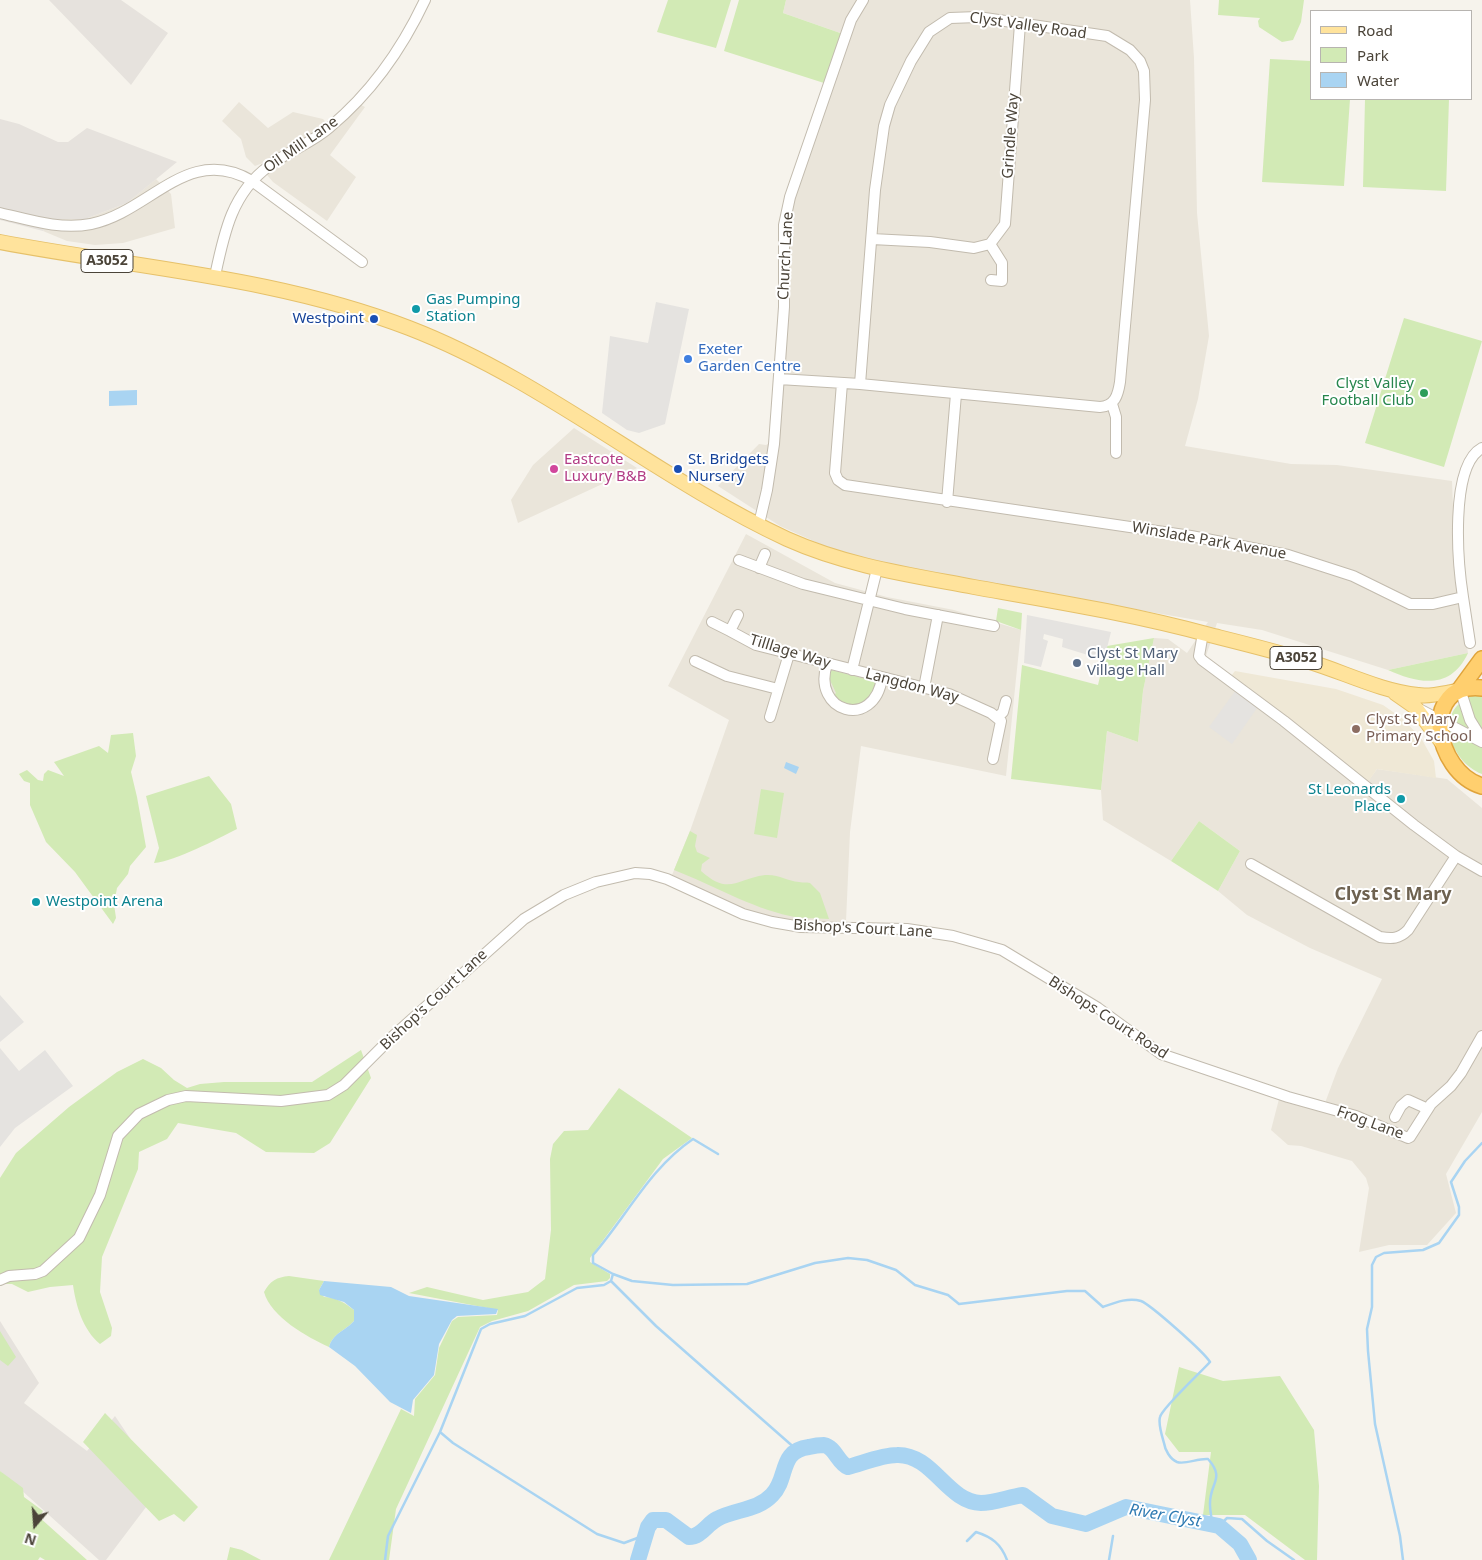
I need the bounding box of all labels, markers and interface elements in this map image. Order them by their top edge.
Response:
street label: Clyst Valley Road [968,9,1088,43]
legend [1310,10,1472,100]
text: Road [1357,20,1393,40]
text: Park [1357,45,1389,65]
text: Water [1357,70,1399,90]
street label: Grindle Way [999,93,1023,179]
street label: Oil Mill Lane [260,113,342,177]
street label: Church Lane [775,211,797,301]
road number: A3052 [81,250,133,272]
place label: Gas Pumping Station [426,291,520,326]
marker: Gas Pumping Station [410,303,422,315]
place label: Westpoint [292,310,364,328]
marker: Westpoint [368,313,380,325]
place label: Exeter Garden Centre [698,341,801,376]
marker: Exeter Garden Centre [682,353,694,365]
place label: Clyst Valley Football Club [1322,375,1414,410]
marker: Clyst Valley Football Club [1418,387,1430,399]
place label: Eastcote Luxury B&B [564,451,647,486]
place label: St. Bridgets Nursery [688,451,769,486]
marker: Eastcote Luxury B&B [548,463,560,475]
marker: St. Bridgets Nursery [672,463,684,475]
street label: Winslade Park Avenue [1130,519,1288,563]
street label: Tilllage Way [747,631,833,673]
place label: Clyst St Mary Village Hall [1087,645,1178,680]
road number: A3052 [1270,646,1322,670]
marker: Clyst St Mary Village Hall [1071,657,1083,669]
street label: Langdon Way [863,665,961,707]
place label: Clyst St Mary Primary School [1366,711,1472,746]
marker: Clyst St Mary Primary School [1350,723,1362,735]
place label: St Leonards Place [1308,781,1391,816]
marker: St Leonards Place [1395,793,1407,805]
district label: Clyst St Mary [1334,884,1452,906]
place label: Westpoint Arena [46,893,163,911]
marker: Westpoint Arena [30,896,42,908]
street label: Bishop's Court Lane [793,916,933,942]
street label: Bishop's Court Lane [377,946,491,1054]
street label: Bishops Court Road [1045,973,1171,1063]
street label: Frog Lane [1334,1103,1406,1143]
north arrow [10,1500,60,1550]
water label: River Clyst [1128,1500,1202,1532]
text: N [22,1529,39,1551]

